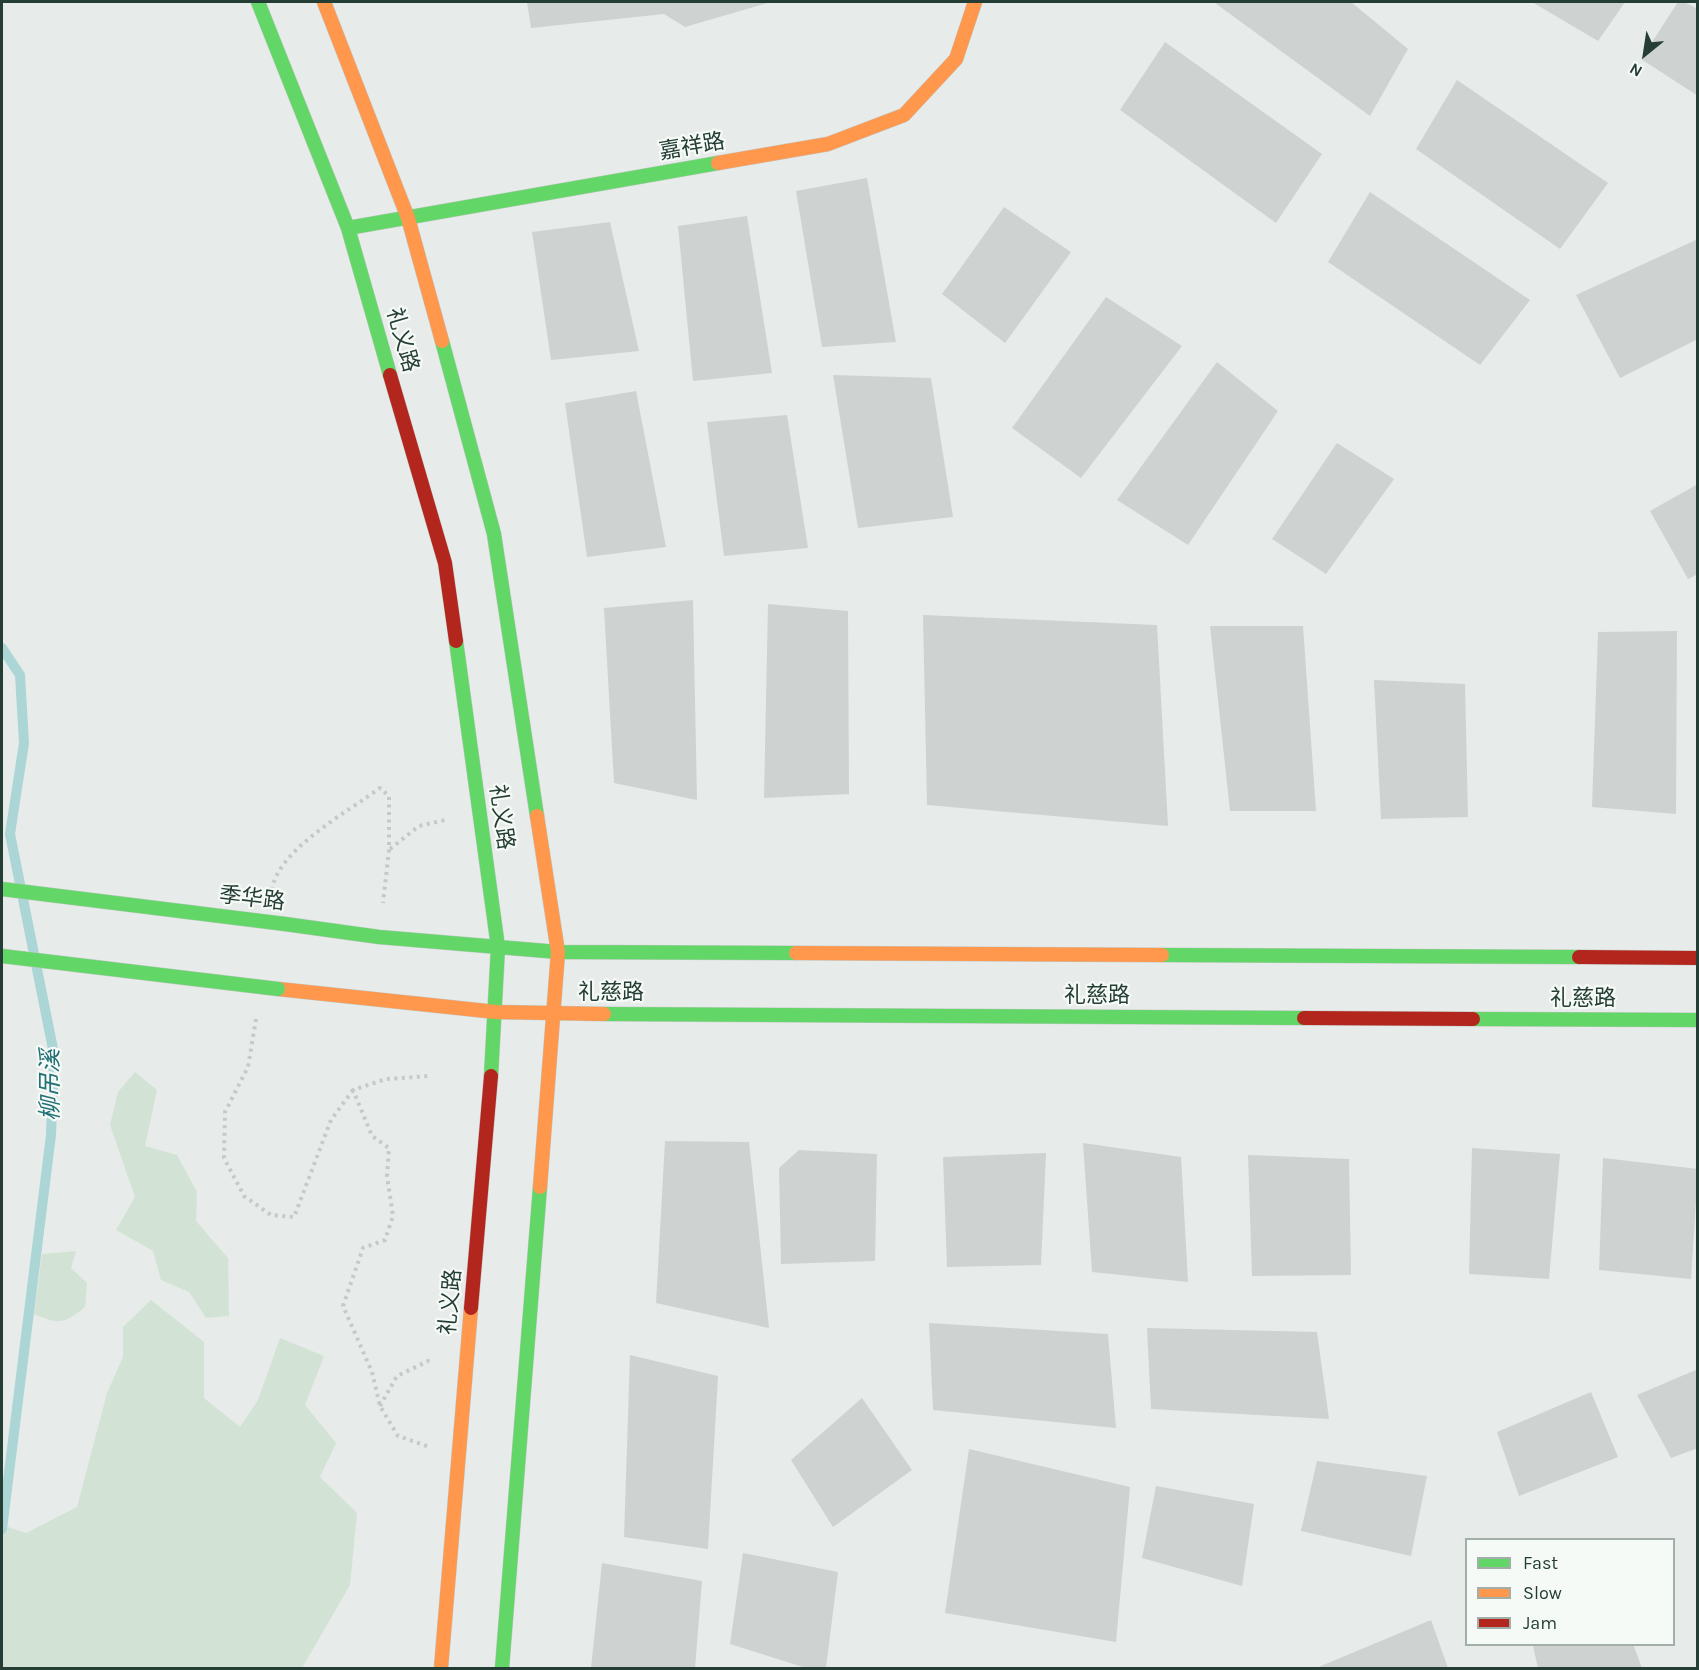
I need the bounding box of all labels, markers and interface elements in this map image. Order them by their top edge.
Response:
north arrow [1615,24,1675,84]
text: N [1626,59,1645,81]
street label: 嘉祥路 [657,128,727,166]
street label: 礼义路 [380,305,424,375]
street label: 礼义路 [483,782,519,852]
street label: 季华路 [218,882,286,916]
street label: 礼慈路 [578,980,644,1006]
street label: 礼慈路 [1064,983,1130,1009]
street label: 礼慈路 [1550,986,1616,1012]
water label: 柳吊溪 [37,1049,65,1121]
street label: 礼义路 [435,1268,467,1336]
legend [1465,1538,1675,1646]
text: Fast [1523,1552,1558,1574]
text: Slow [1523,1582,1562,1604]
text: Jam [1523,1612,1557,1634]

